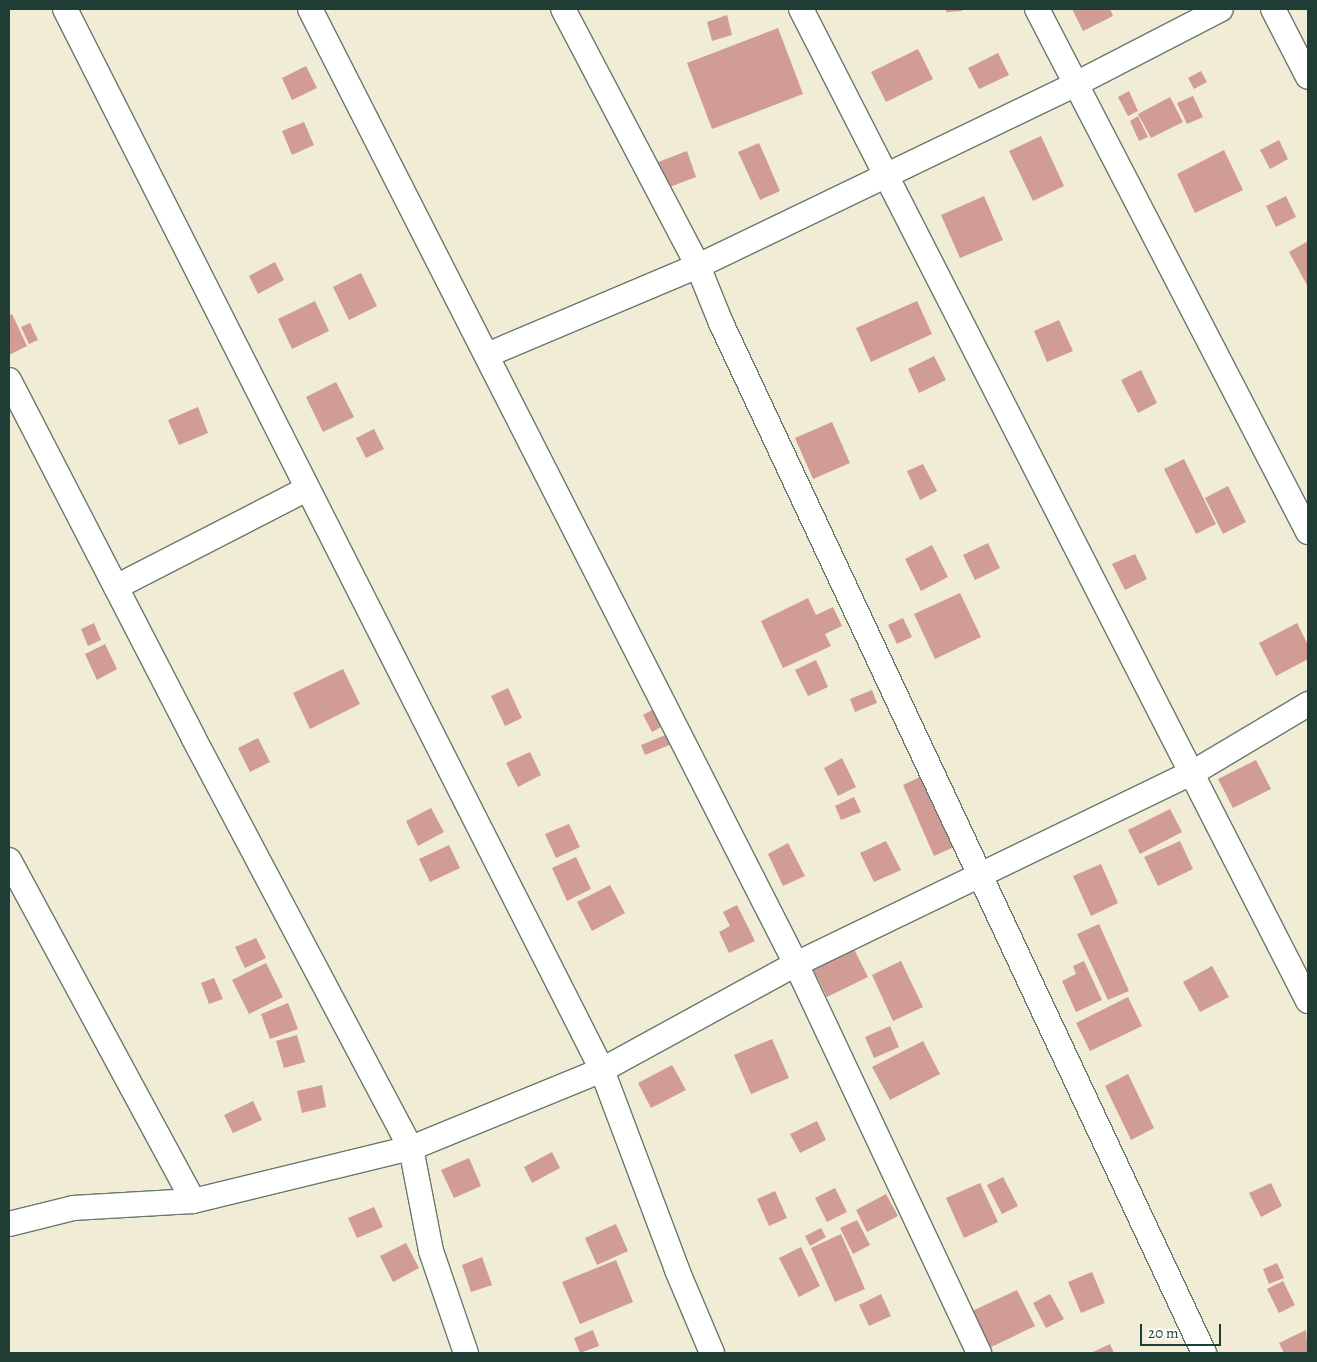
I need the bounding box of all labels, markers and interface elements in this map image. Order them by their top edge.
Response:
scale bar [1142,1314,1223,1346]
text: 20 m [1148,1323,1179,1343]

